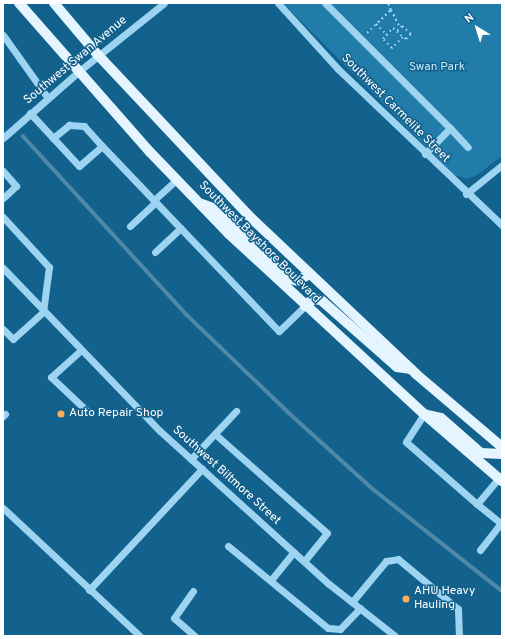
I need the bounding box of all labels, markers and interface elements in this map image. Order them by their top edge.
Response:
north arrow [457,8,497,48]
text: N [462,11,477,26]
street label: Southwest Swan Avenue [21,14,131,108]
street label: Southwest Carmelite Street [338,52,452,166]
park label: Swan Park [409,61,465,75]
street label: Southwest Bayshore Boulevard [195,179,323,307]
place label: Auto Repair Shop [69,407,163,421]
marker: Auto Repair Shop [56,409,66,419]
street label: Southwest Biltmore Street [169,424,283,528]
place label: AHU Heavy Hauling [414,585,475,613]
marker: AHU Heavy Hauling [401,594,411,604]

